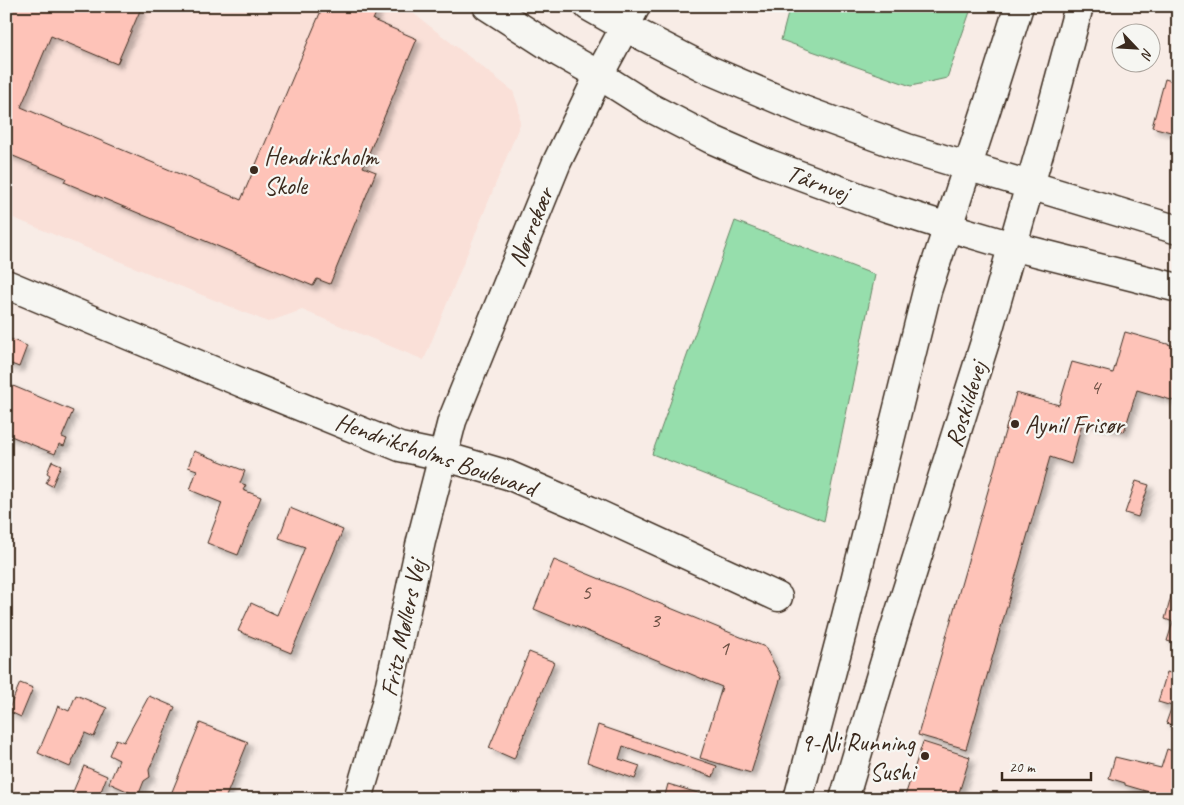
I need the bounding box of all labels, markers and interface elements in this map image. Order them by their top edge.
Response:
north arrow [1112,22,1162,72]
text: N [1137,46,1157,63]
place label: Hendriksholm Skole [264,141,380,202]
street label: Tårnvej [782,157,856,210]
marker: Hendriksholm Skole [248,164,260,176]
street label: Nørrekær [501,180,562,272]
street label: Roskildevej [938,355,995,451]
house number: 4 [1090,373,1102,401]
street label: Hendriksholms Boulevard [331,406,544,506]
place label: Aynil Frisør [1025,409,1126,441]
marker: Aynil Frisør [1009,418,1021,430]
street label: Fritz Møllers Vej [373,553,434,699]
house number: 5 [581,578,592,606]
house number: 3 [650,606,662,634]
house number: 1 [719,634,730,662]
place label: 9-Ni Running Sushi [800,727,918,788]
marker: 9-Ni Running Sushi [919,750,931,762]
scale bar [1002,750,1090,782]
text: 20 m [1009,758,1036,777]

